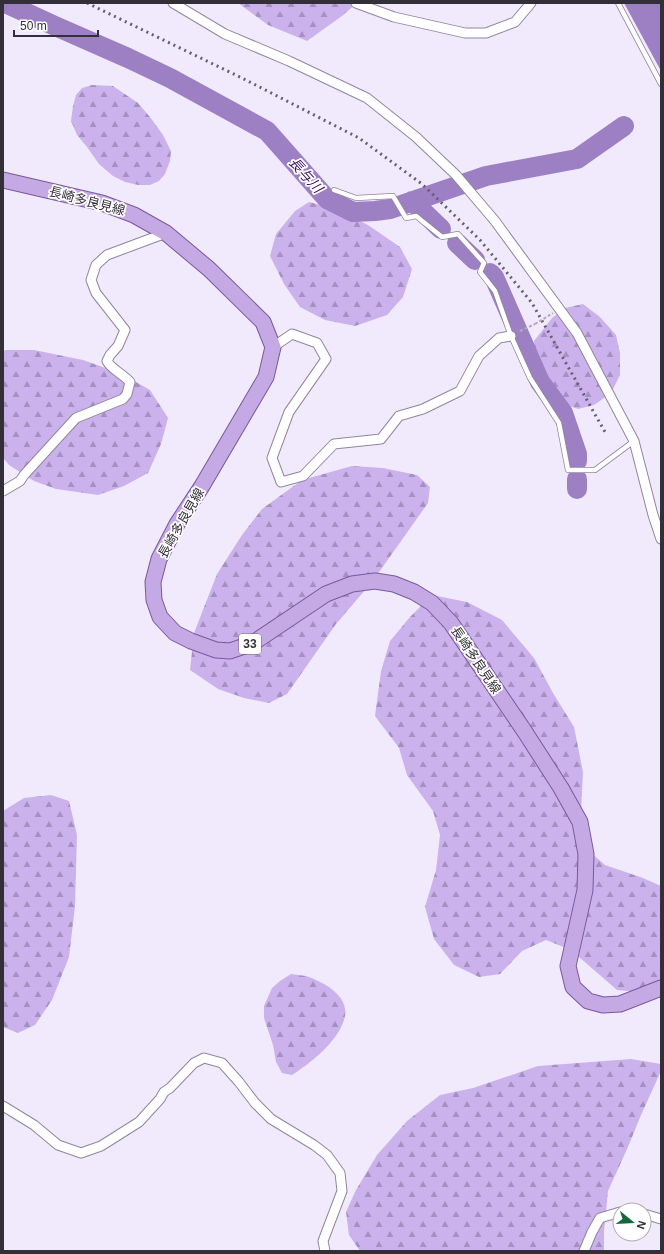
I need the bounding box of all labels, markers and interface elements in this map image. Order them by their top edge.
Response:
scale bar [14,12,98,38]
text: 50 m [20,19,47,33]
water label: 長与川 [286,154,327,197]
street label: 長崎多良見線 [47,184,127,218]
street label: 長崎多良見線 [155,485,207,561]
street label: 長崎多良見線 [448,623,504,697]
road number: 33 [239,634,261,654]
north arrow [612,1202,652,1242]
text: N [635,1219,648,1231]

